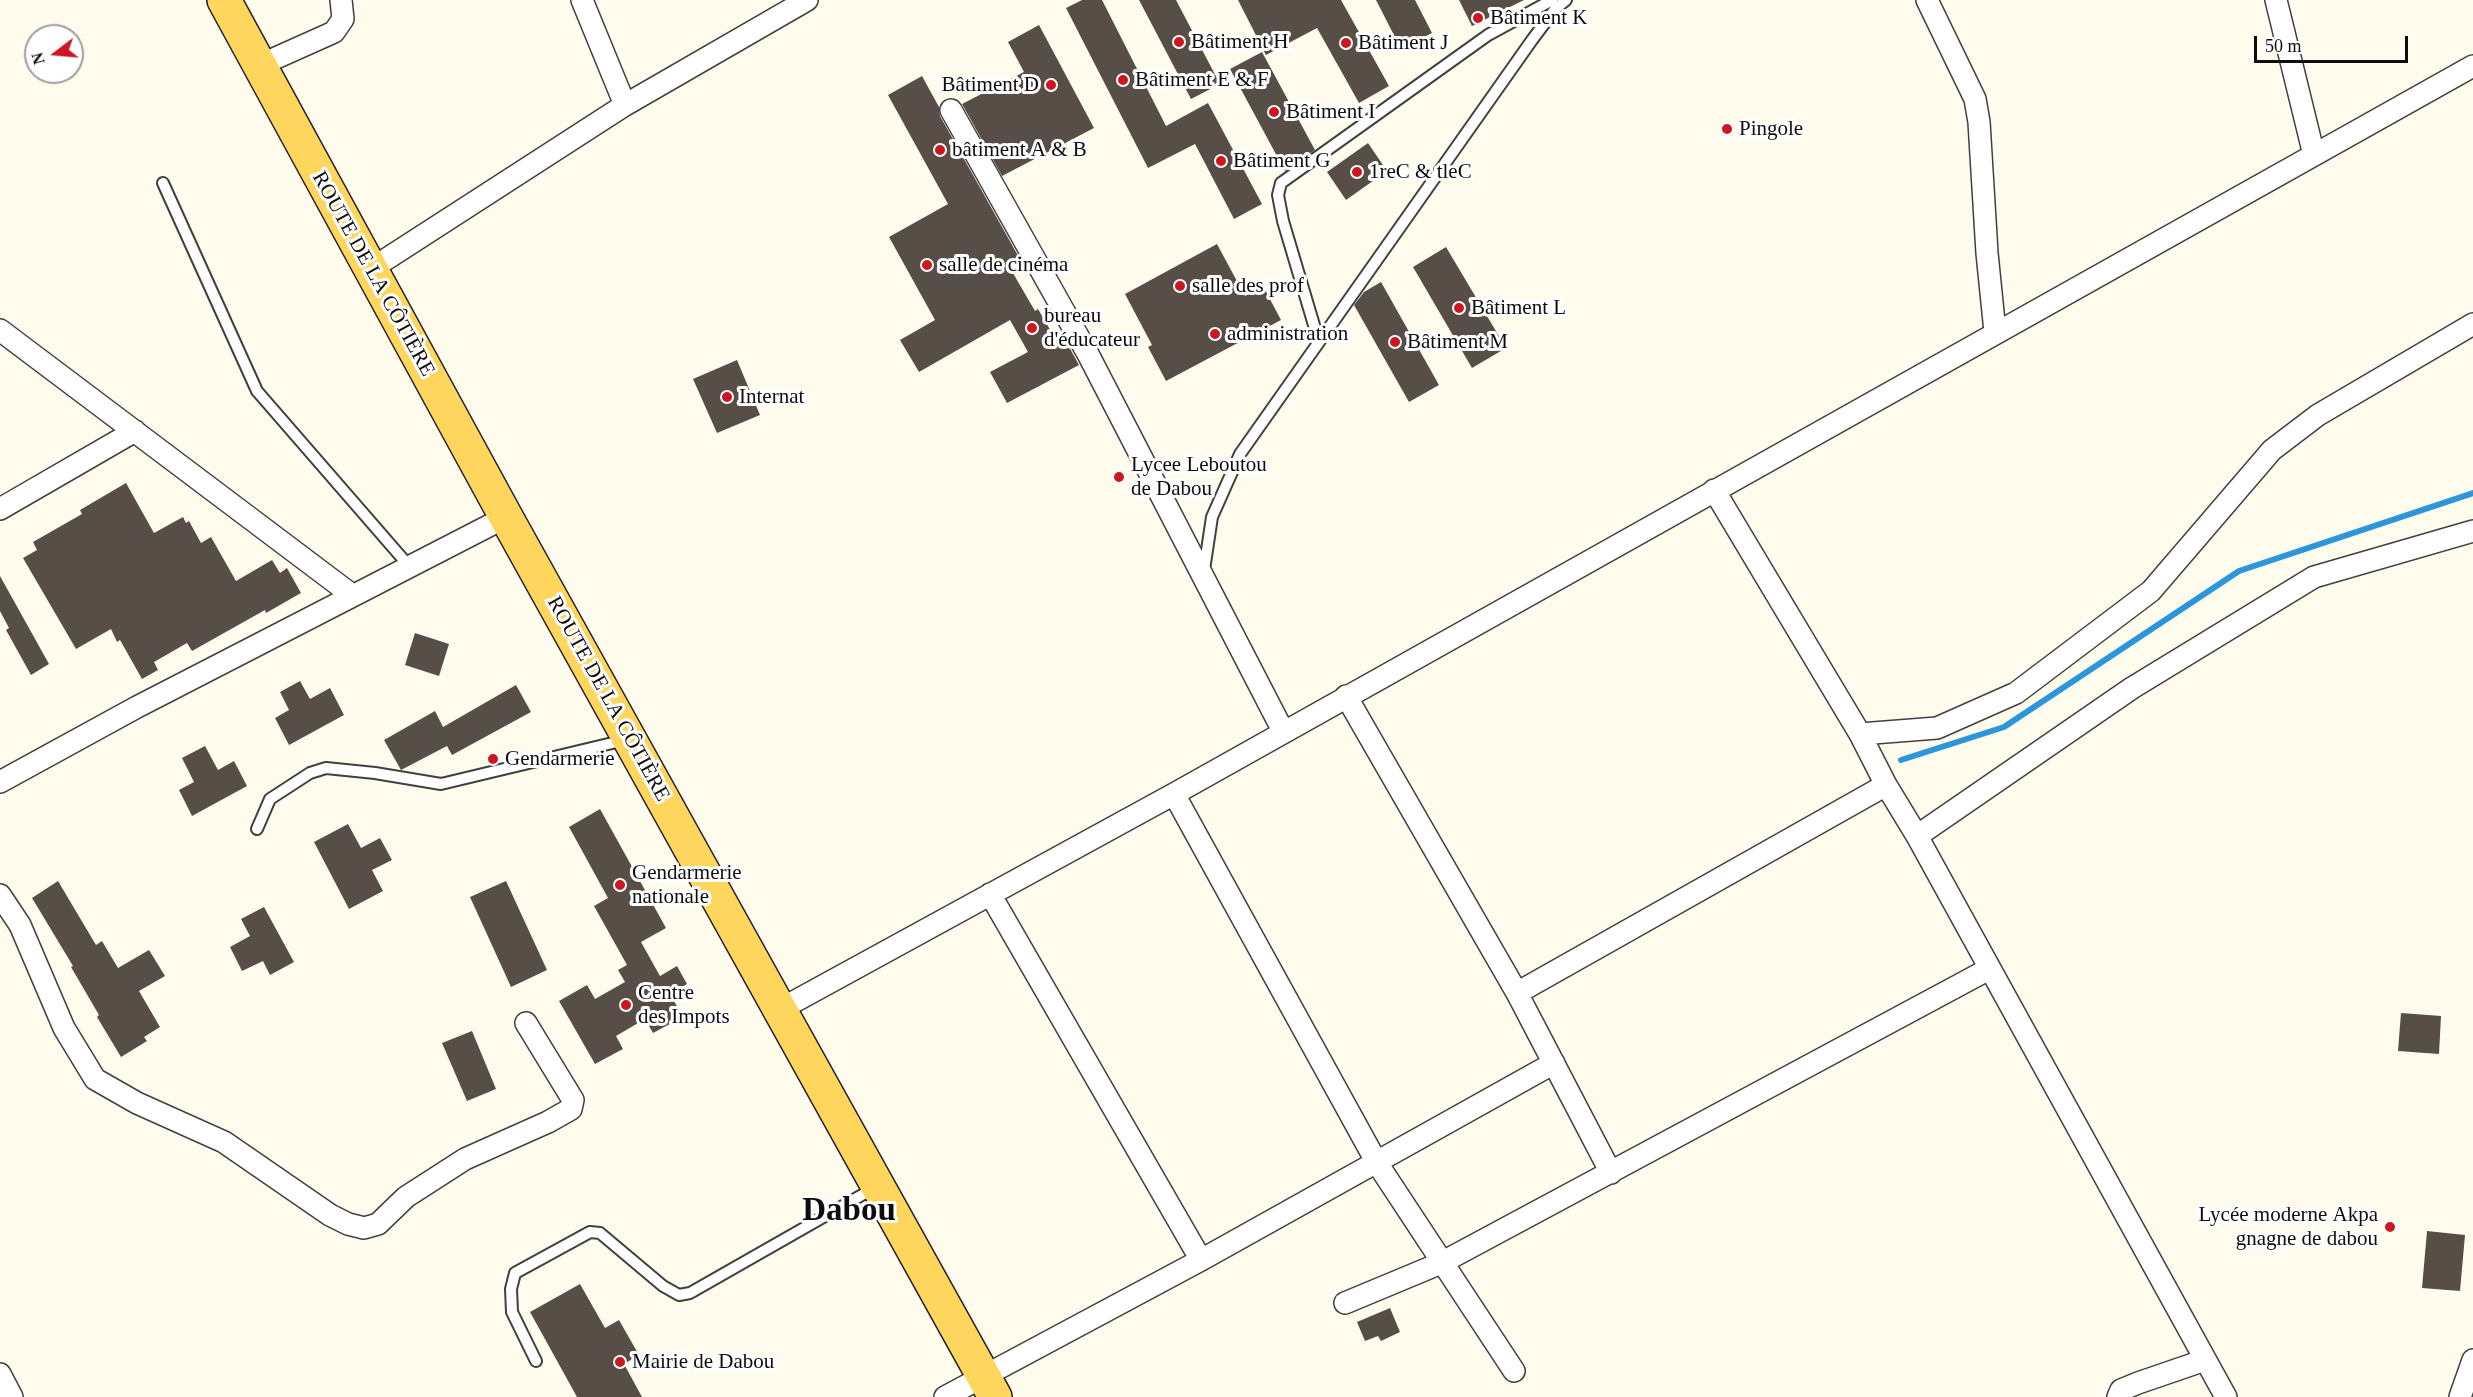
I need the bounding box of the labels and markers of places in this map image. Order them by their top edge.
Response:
place label: Bâtiment K [1490,5,1587,31]
marker: Bâtiment K [1471,11,1485,25]
place label: Bâtiment H [1191,29,1288,55]
place label: Bâtiment J [1358,30,1448,56]
marker: Bâtiment H [1172,35,1186,49]
marker: Bâtiment J [1339,36,1353,50]
place label: Bâtiment E & F [1135,67,1269,93]
place label: Bâtiment D [942,72,1039,98]
marker: Bâtiment E & F [1116,73,1130,87]
marker: Bâtiment D [1044,78,1058,92]
place label: Bâtiment I [1286,99,1375,125]
marker: Bâtiment I [1267,105,1281,119]
place label: Pingole [1739,116,1803,142]
marker: Pingole [1720,122,1734,136]
place label: bâtiment A & B [952,137,1087,163]
marker: bâtiment A & B [933,143,947,157]
place label: Bâtiment G [1233,148,1330,174]
marker: Bâtiment G [1214,154,1228,168]
place label: 1reC & tleC [1369,159,1472,185]
marker: 1reC & tleC [1350,165,1364,179]
place label: salle de cinéma [939,252,1068,278]
marker: salle de cinéma [920,258,934,272]
place label: salle des prof [1192,273,1304,299]
marker: salle des prof [1173,279,1187,293]
place label: Bâtiment L [1471,295,1566,321]
marker: Bâtiment L [1452,301,1466,315]
place label: bureau d'éducateur [1044,303,1140,353]
marker: bureau d'éducateur [1025,321,1039,335]
place label: administration [1227,321,1348,347]
marker: administration [1208,327,1222,341]
place label: Bâtiment M [1407,329,1508,355]
marker: Bâtiment M [1388,335,1402,349]
place label: Internat [739,384,804,410]
marker: Internat [720,390,734,404]
place label: Lycee Leboutou de Dabou [1131,452,1267,502]
marker: Lycee Leboutou de Dabou [1112,470,1126,484]
place label: Gendarmerie [505,746,615,772]
marker: Gendarmerie [486,752,500,766]
place label: Gendarmerie nationale [632,860,742,910]
marker: Gendarmerie nationale [613,878,627,892]
place label: Centre des Impots [638,980,730,1030]
marker: Centre des Impots [619,998,633,1012]
place label: Lycée moderne Akpa gnagne de dabou [2198,1202,2378,1252]
marker: Lycée moderne Akpa gnagne de dabou [2383,1220,2397,1234]
place label: Mairie de Dabou [632,1349,774,1375]
marker: Mairie de Dabou [613,1355,627,1369]

